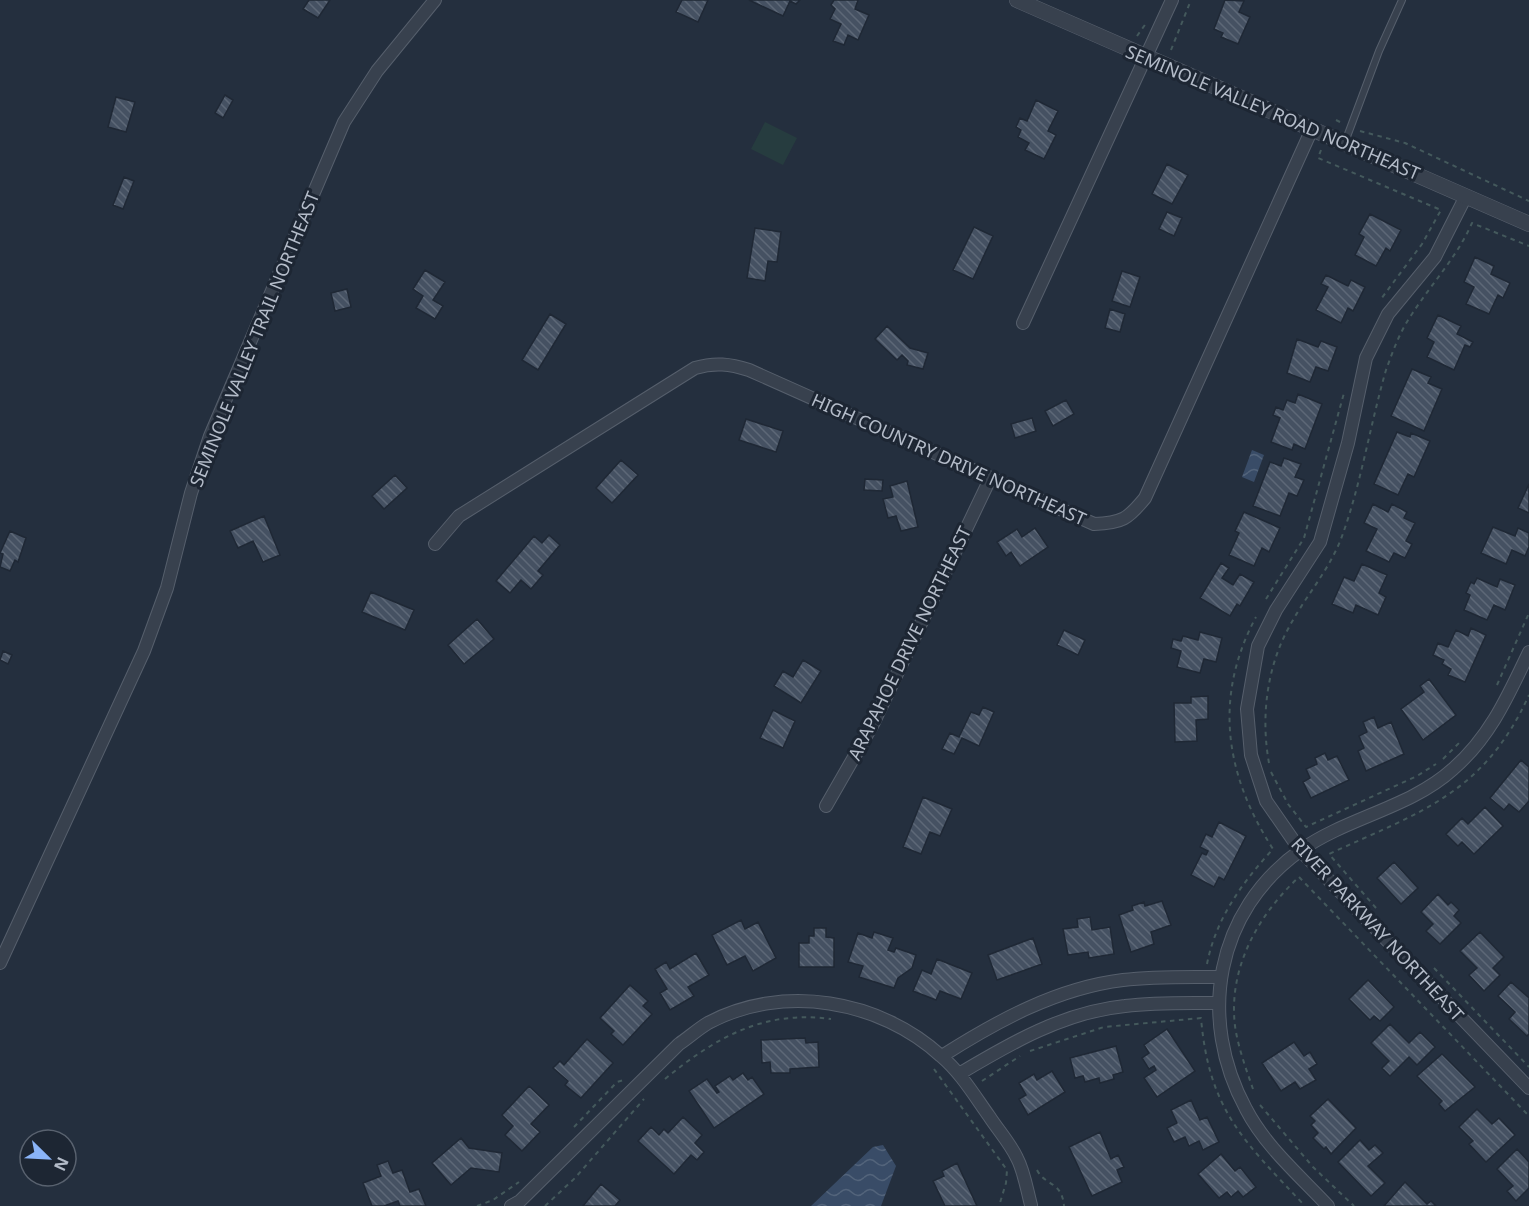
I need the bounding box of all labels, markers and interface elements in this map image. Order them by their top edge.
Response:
street label: SEMINOLE VALLEY ROAD NORTHEAST [1122,39,1424,185]
street label: SEMINOLE VALLEY TRAIL NORTHEAST [184,188,324,490]
street label: HIGH COUNTRY DRIVE NORTHEAST [808,387,1090,531]
street label: ARAPAHOE DRIVE NORTHEAST [842,522,976,764]
street label: RIVER PARKWAY NORTHEAST [1286,832,1470,1026]
north arrow [18,1128,78,1188]
text: N [49,1154,74,1175]

